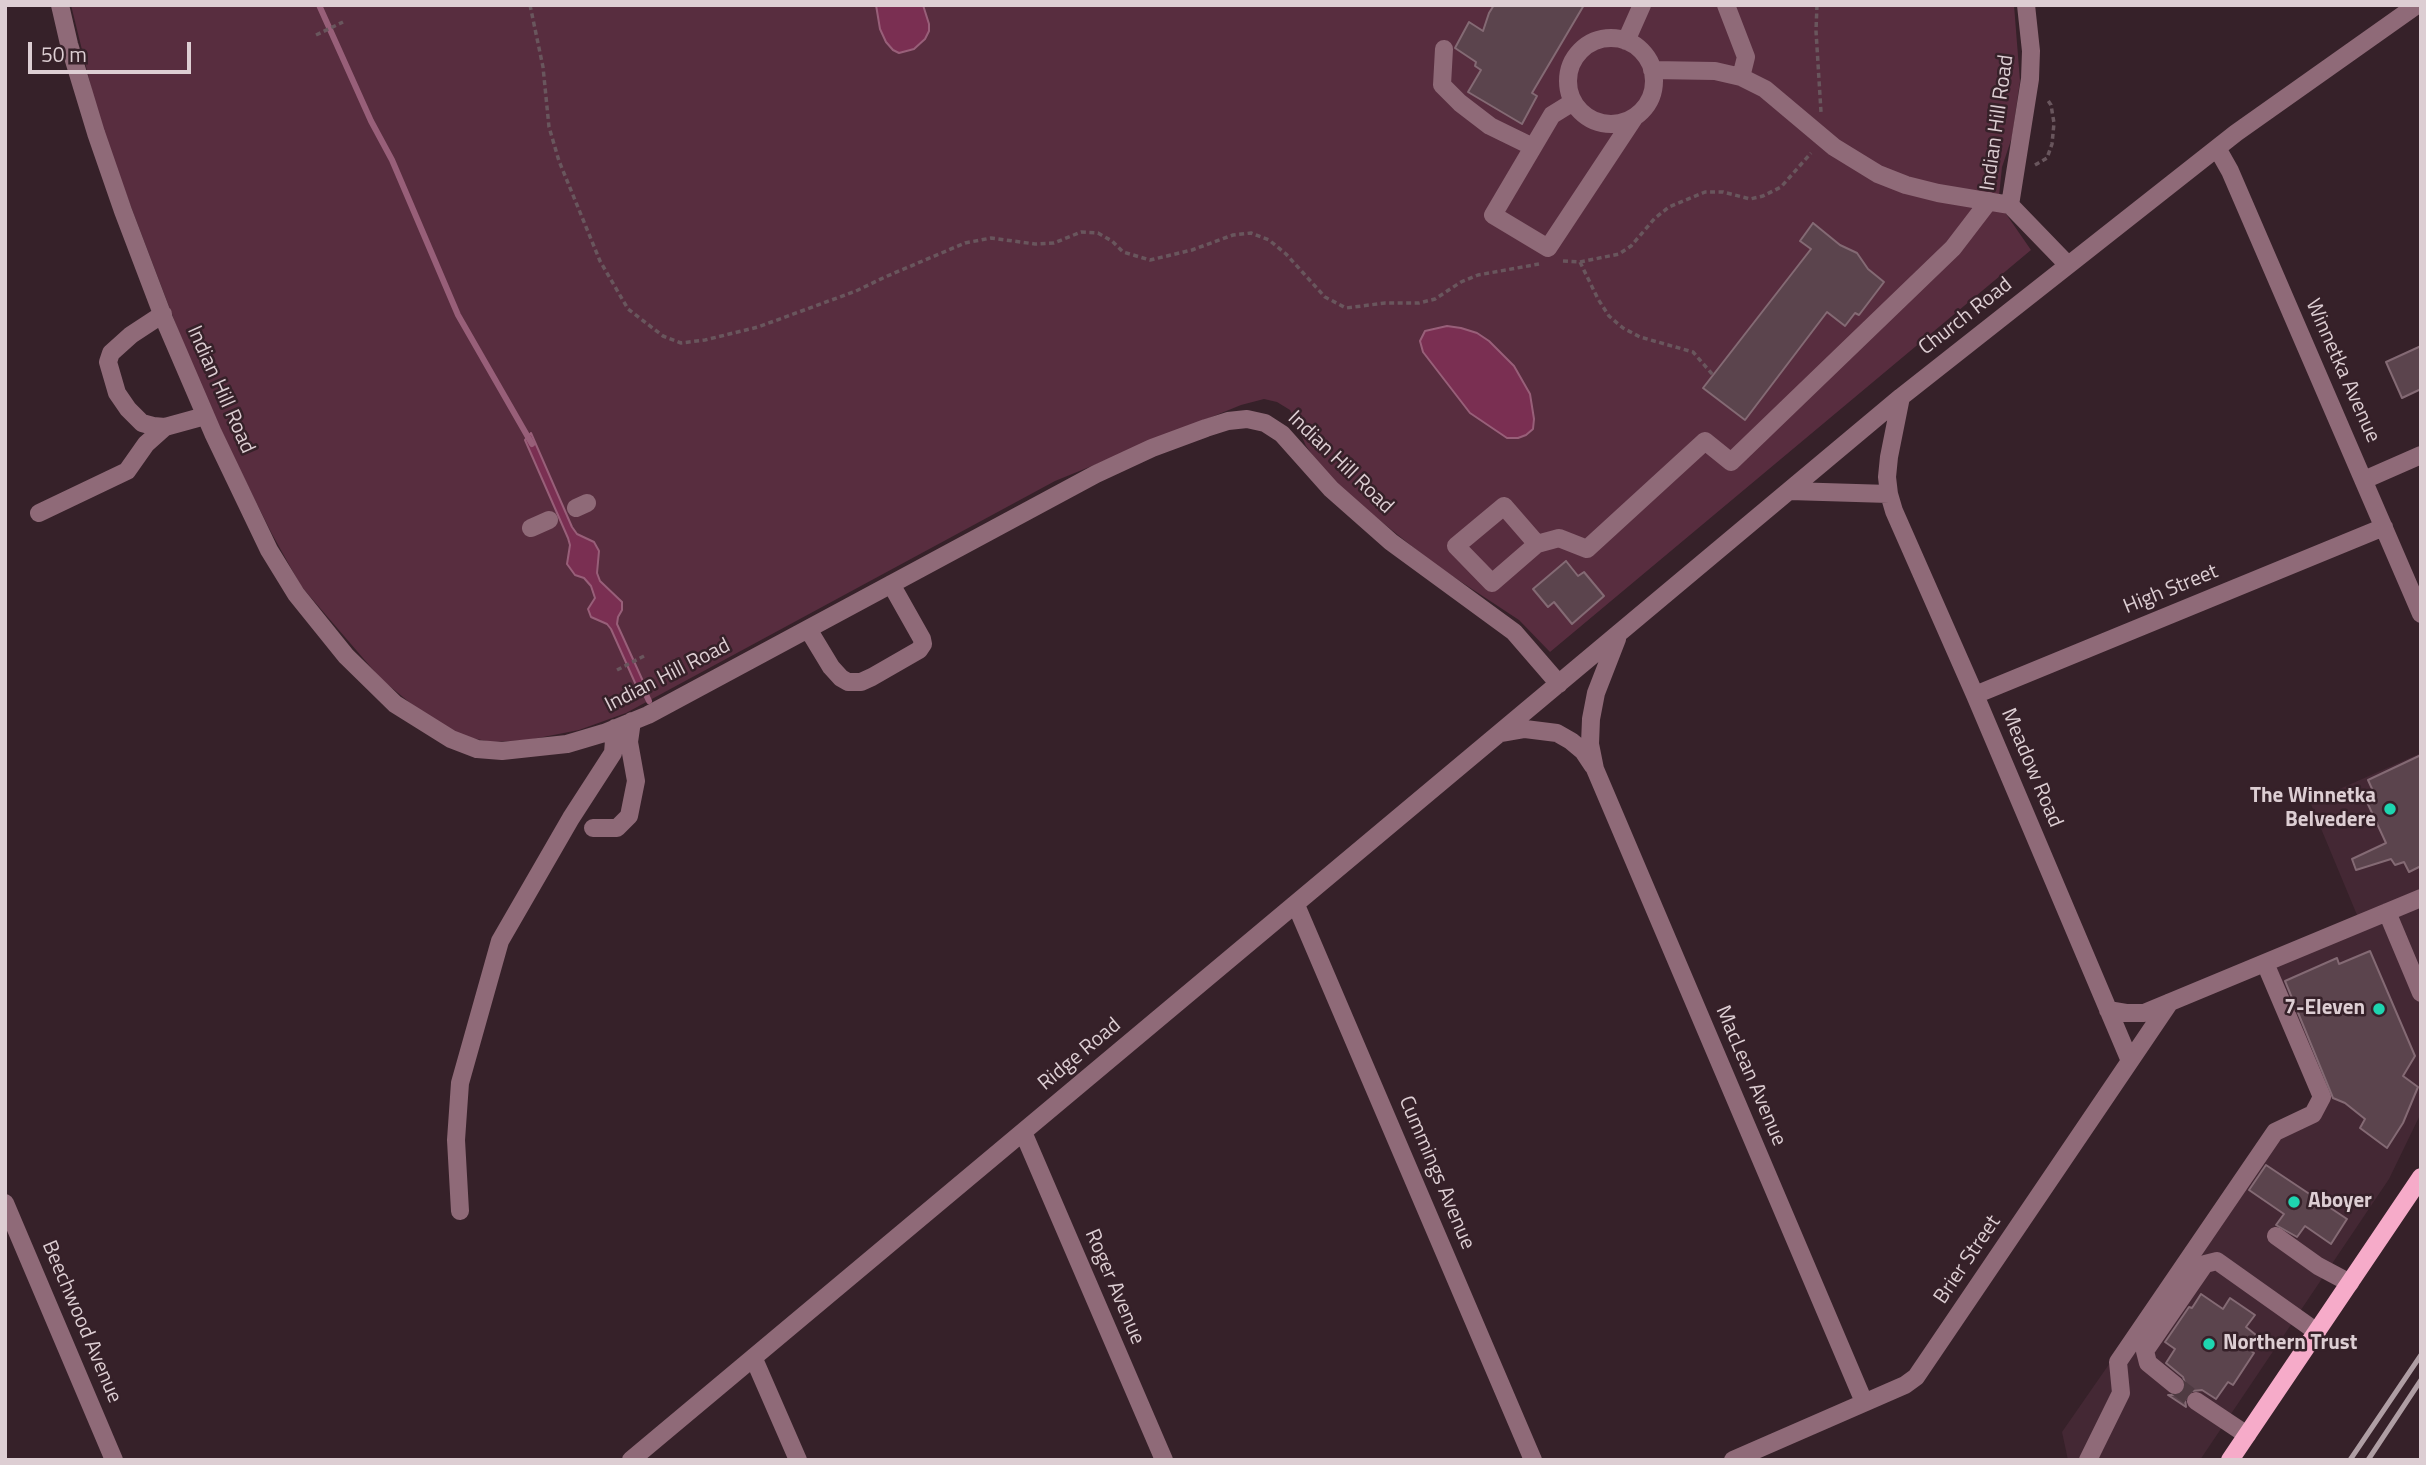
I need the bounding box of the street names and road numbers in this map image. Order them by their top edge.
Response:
street label: Indian Hill Road [1976,53,2020,193]
street label: Church Road [1914,273,2018,361]
street label: Winnetka Avenue [2299,295,2385,447]
street label: Indian Hill Road [181,322,259,458]
street label: Indian Hill Road [1282,406,1398,520]
street label: High Street [2120,560,2222,620]
street label: Indian Hill Road [601,634,735,718]
street label: Meadow Road [1995,705,2067,831]
street label: MacLean Avenue [1709,1002,1791,1150]
street label: Ridge Road [1034,1013,1126,1097]
street label: Cummings Avenue [1392,1093,1480,1253]
street label: Brier Street [1929,1211,2007,1309]
street label: Roger Avenue [1078,1226,1150,1348]
street label: Beechwood Avenue [35,1237,127,1407]

